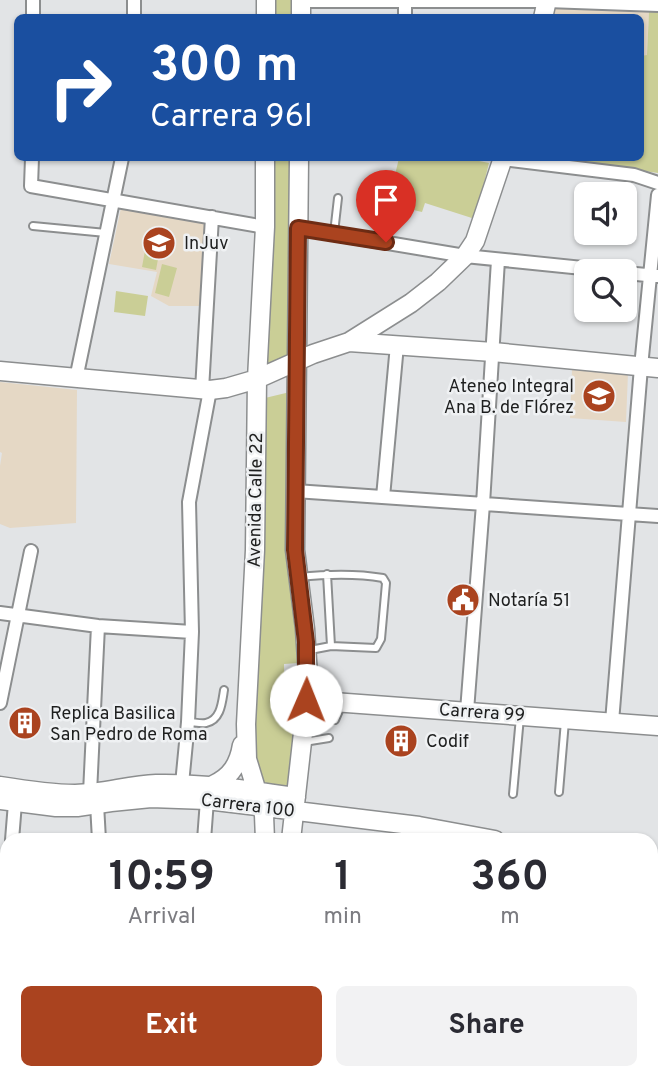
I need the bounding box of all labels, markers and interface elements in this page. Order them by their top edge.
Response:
text: 300 m [150,37,298,99]
icon: right [35,42,126,133]
text: Carrera 96I [150,98,313,138]
pin [356,170,416,242]
icon: arrive [367,181,405,219]
map controls [574,182,637,322]
button: sound [574,182,637,245]
school or university icon: InJuv [140,224,178,262]
place label: InJuv [184,233,229,256]
button: search [574,259,637,322]
place label: Ateneo Integral Ana B. de Flórez [444,376,574,420]
school or university icon: Ateneo Integral Ana B. de Flórez [580,377,618,415]
street label: Avenida Calle 22 [244,432,269,568]
public building icon: Notaría 51 [444,581,482,619]
place label: Notaría 51 [488,590,570,613]
position arrow [269,663,343,737]
street label: Carrera 99 [438,699,526,728]
place label: Replica Basilica San Pedro de Roma [50,703,208,747]
building icon: Replica Basilica San Pedro de Roma [6,704,44,742]
building icon: Codif [382,722,420,760]
place label: Codif [426,731,469,754]
street label: Carrera 100 [199,789,296,824]
text: 10:59 [109,852,215,905]
text: 1 [334,852,351,905]
text: 360 [471,852,549,905]
text: Arrival [128,903,196,932]
text: min [324,903,362,932]
text: m [500,903,520,932]
button: Exit [21,986,322,1066]
button: Share [336,986,637,1066]

